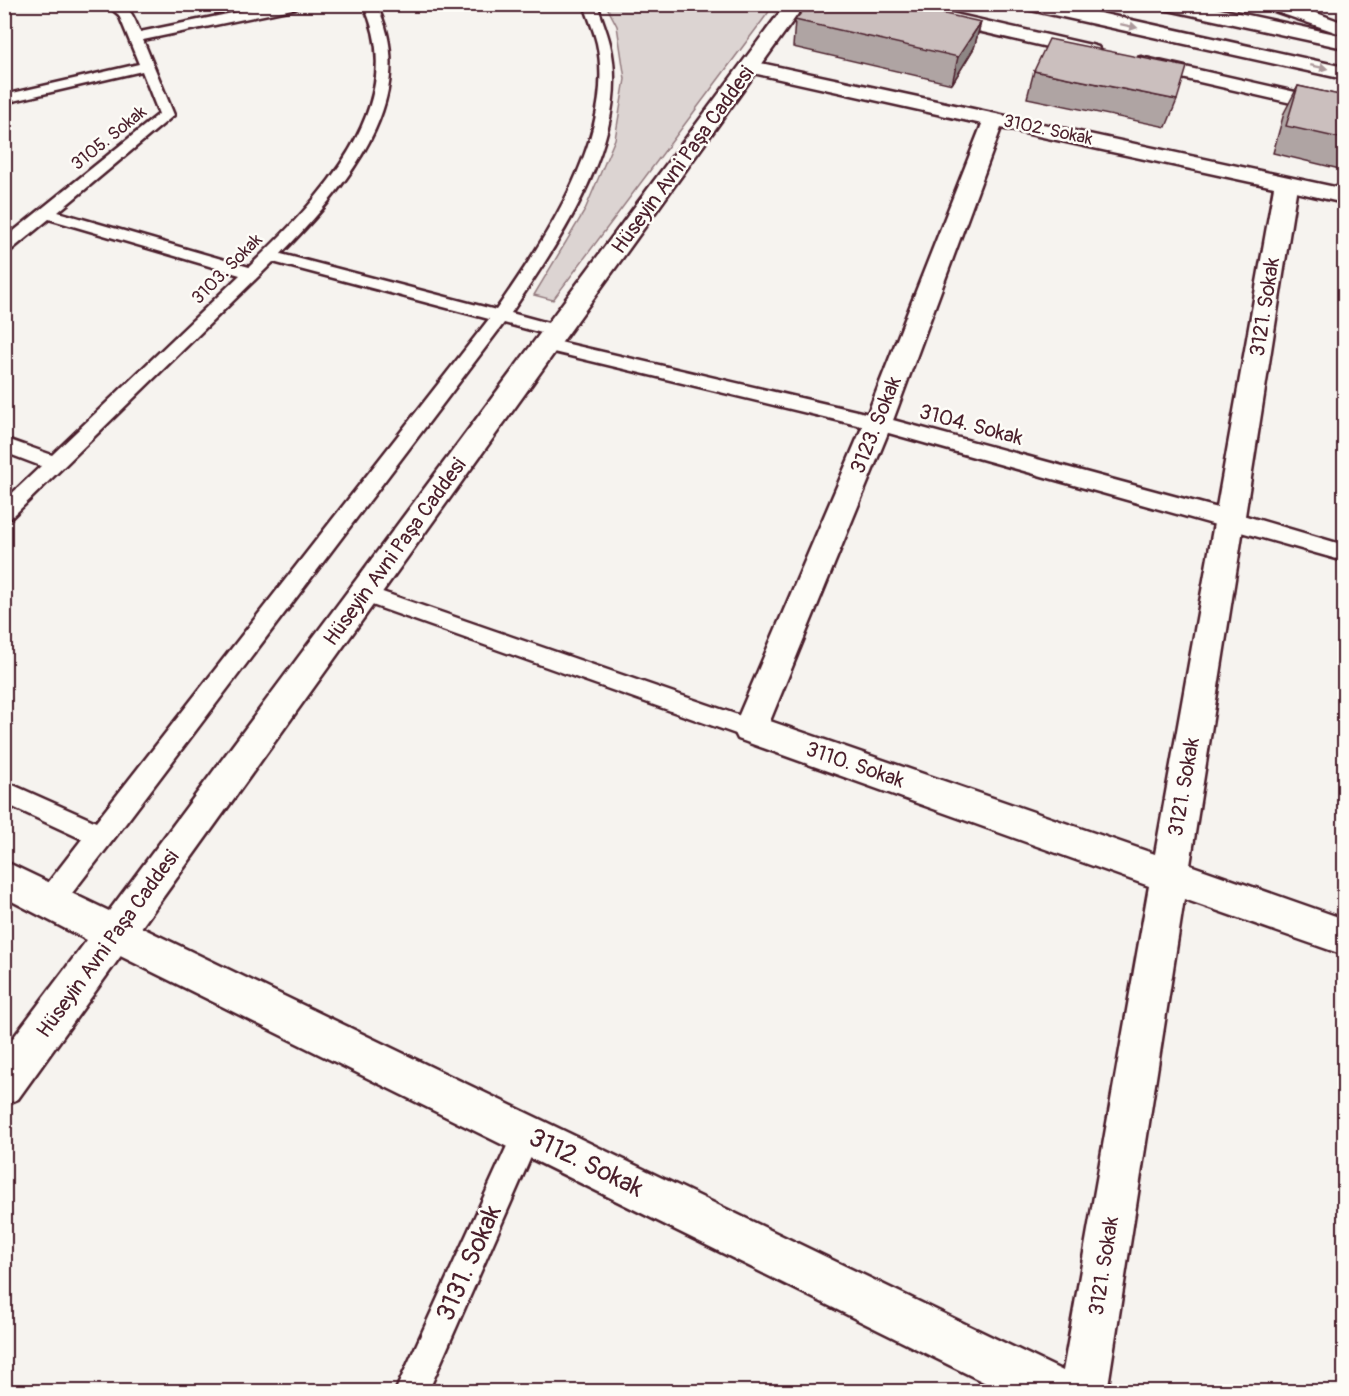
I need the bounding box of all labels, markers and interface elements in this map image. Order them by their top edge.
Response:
one-way arrow [1119,22,1138,31]
street label: Hüseyin Avni Paşa Caddesi [606,60,761,259]
one-way arrow [1310,63,1329,73]
street label: 3105. Sokak [67,100,152,175]
street label: 3102. Sokak [1001,109,1095,151]
street label: 3103. Sokak [187,228,268,309]
street label: 3121. Sokak [1244,255,1286,358]
street label: 3123. Sokak [844,372,908,478]
street label: 3104. Sokak [916,398,1026,452]
street label: Hüseyin Avni Paşa Caddesi [318,452,473,651]
street label: 3121. Sokak [1162,735,1206,839]
street label: 3110. Sokak [802,736,908,795]
street label: Hüseyin Avni Paşa Caddesi [31,844,186,1043]
street label: 3112. Sokak [523,1122,649,1205]
street label: 3131. Sokak [429,1200,509,1326]
street label: 3121. Sokak [1083,1214,1125,1317]

